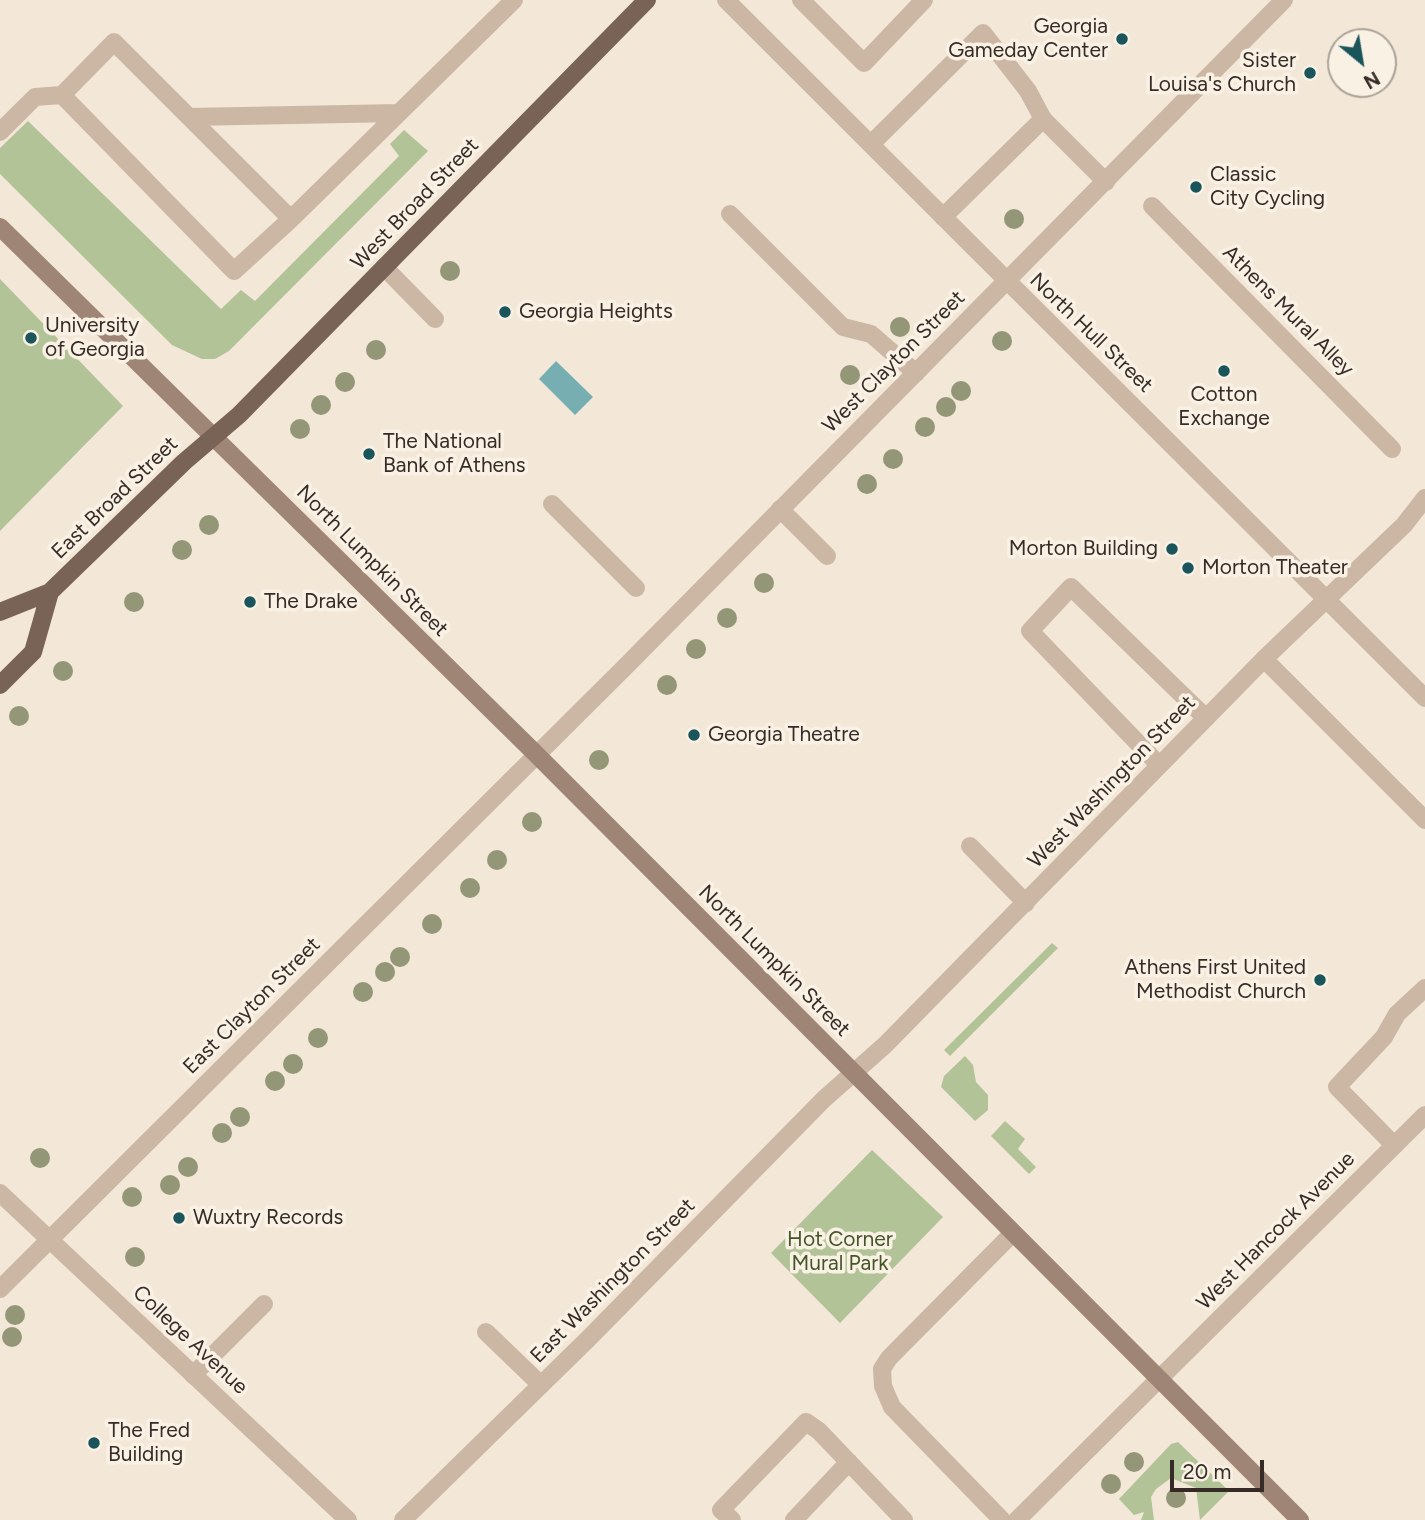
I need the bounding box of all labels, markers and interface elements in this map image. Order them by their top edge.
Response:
place label: Georgia Gameday Center [948,14,1108,64]
north arrow [1327,28,1397,98]
marker: Georgia Gameday Center [1114,31,1130,47]
place label: Sister Louisa's Church [1148,48,1296,98]
marker: Sister Louisa's Church [1302,65,1318,81]
text: N [1360,66,1384,94]
street label: West Broad Street [346,133,484,275]
place label: Classic City Cycling [1210,162,1325,212]
marker: Classic City Cycling [1188,179,1204,195]
street label: Athens Mural Alley [1217,240,1359,382]
street label: North Hull Street [1024,268,1158,398]
street label: West Clayton Street [818,286,970,438]
place label: Georgia Heights [519,299,673,325]
marker: Georgia Heights [497,304,513,320]
place label: University of Georgia [45,313,145,363]
marker: University of Georgia [23,330,39,346]
marker: Cotton Exchange [1216,363,1232,379]
place label: Cotton Exchange [1178,382,1270,432]
place label: The National Bank of Athens [383,429,526,479]
street label: East Broad Street [47,432,183,564]
marker: The National Bank of Athens [361,446,377,462]
street label: North Lumpkin Street [291,480,453,642]
place label: Morton Building [1009,536,1158,562]
marker: Morton Building [1164,541,1180,557]
place label: Morton Theater [1202,555,1348,581]
marker: Morton Theater [1180,560,1196,576]
place label: The Drake [264,589,358,615]
marker: The Drake [242,594,258,610]
street label: West Washington Street [1023,691,1201,873]
place label: Georgia Theatre [708,722,860,748]
marker: Georgia Theatre [686,727,702,743]
street label: North Lumpkin Street [693,880,855,1042]
street label: East Clayton Street [178,932,326,1080]
place label: Athens First United Methodist Church [1125,955,1306,1005]
marker: Athens First United Methodist Church [1312,972,1328,988]
street label: West Hancock Avenue [1192,1147,1360,1315]
street label: East Washington Street [526,1194,700,1368]
place label: Wuxtry Records [193,1205,343,1231]
marker: Wuxtry Records [171,1210,187,1226]
park label: Hot Corner Mural Park [787,1227,893,1277]
street label: College Avenue [127,1280,253,1400]
place label: The Fred Building [108,1418,190,1468]
marker: The Fred Building [86,1435,102,1451]
scale bar [1173,1446,1268,1490]
text: 20 m [1183,1459,1231,1484]

